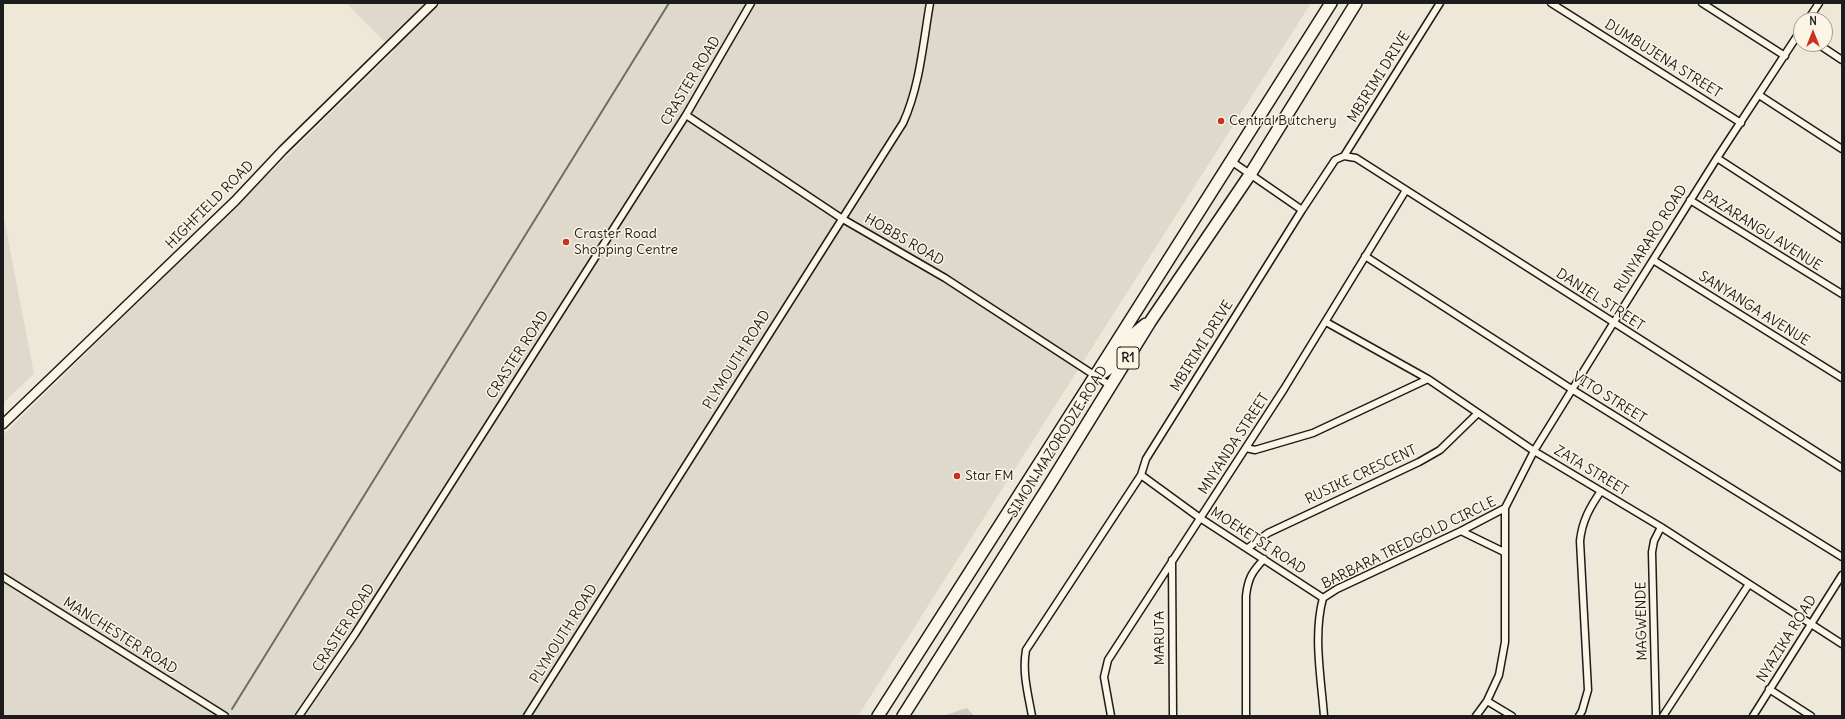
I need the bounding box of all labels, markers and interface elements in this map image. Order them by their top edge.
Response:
north arrow [1793,12,1833,52]
text: N [1809,14,1817,28]
street label: DUMBUJENA STREET [1601,16,1725,102]
street label: MBIRIMI DRIVE [1344,28,1414,126]
street label: CRASTER ROAD [658,33,724,129]
place label: Central Butchery [1229,113,1337,129]
marker: Central Butchery [1216,116,1226,126]
street label: HIGHFIELD ROAD [162,157,258,253]
street label: RUNYARARO ROAD [1611,182,1691,296]
street label: PAZARANGU AVENUE [1699,187,1825,275]
street label: HOBBS ROAD [861,210,947,270]
place label: Craster Road Shopping Centre [574,226,678,258]
marker: Craster Road Shopping Centre [561,237,571,247]
street label: DANIEL STREET [1553,265,1647,335]
street label: SANYANGA AVENUE [1695,268,1813,350]
street label: MBIRIMI DRIVE [1167,297,1237,395]
street label: PLYMOUTH ROAD [700,307,774,413]
street label: CRASTER ROAD [483,308,553,402]
road number: R1 [1117,347,1139,369]
street label: SIMON MAZORODZE ROAD [1004,363,1112,521]
street label: VITO STREET [1569,369,1649,427]
street label: MNYANDA STREET [1195,390,1273,498]
street label: RUSIKE CRESCENT [1303,442,1419,508]
street label: ZATA STREET [1551,442,1631,500]
place label: Star FM [965,468,1014,484]
marker: Star FM [952,471,962,481]
street label: BARBARA TREDGOLD CIRCLE [1319,493,1499,593]
street label: MOEKETSI ROAD [1207,504,1309,578]
street label: CRASTER ROAD [309,581,379,675]
street label: PLYMOUTH ROAD [527,581,601,687]
street label: MAGWENDE [1633,581,1651,661]
street label: NYAZIKA ROAD [1754,592,1820,686]
street label: MANCHESTER ROAD [60,594,180,678]
street label: MARUTA [1152,611,1168,665]

